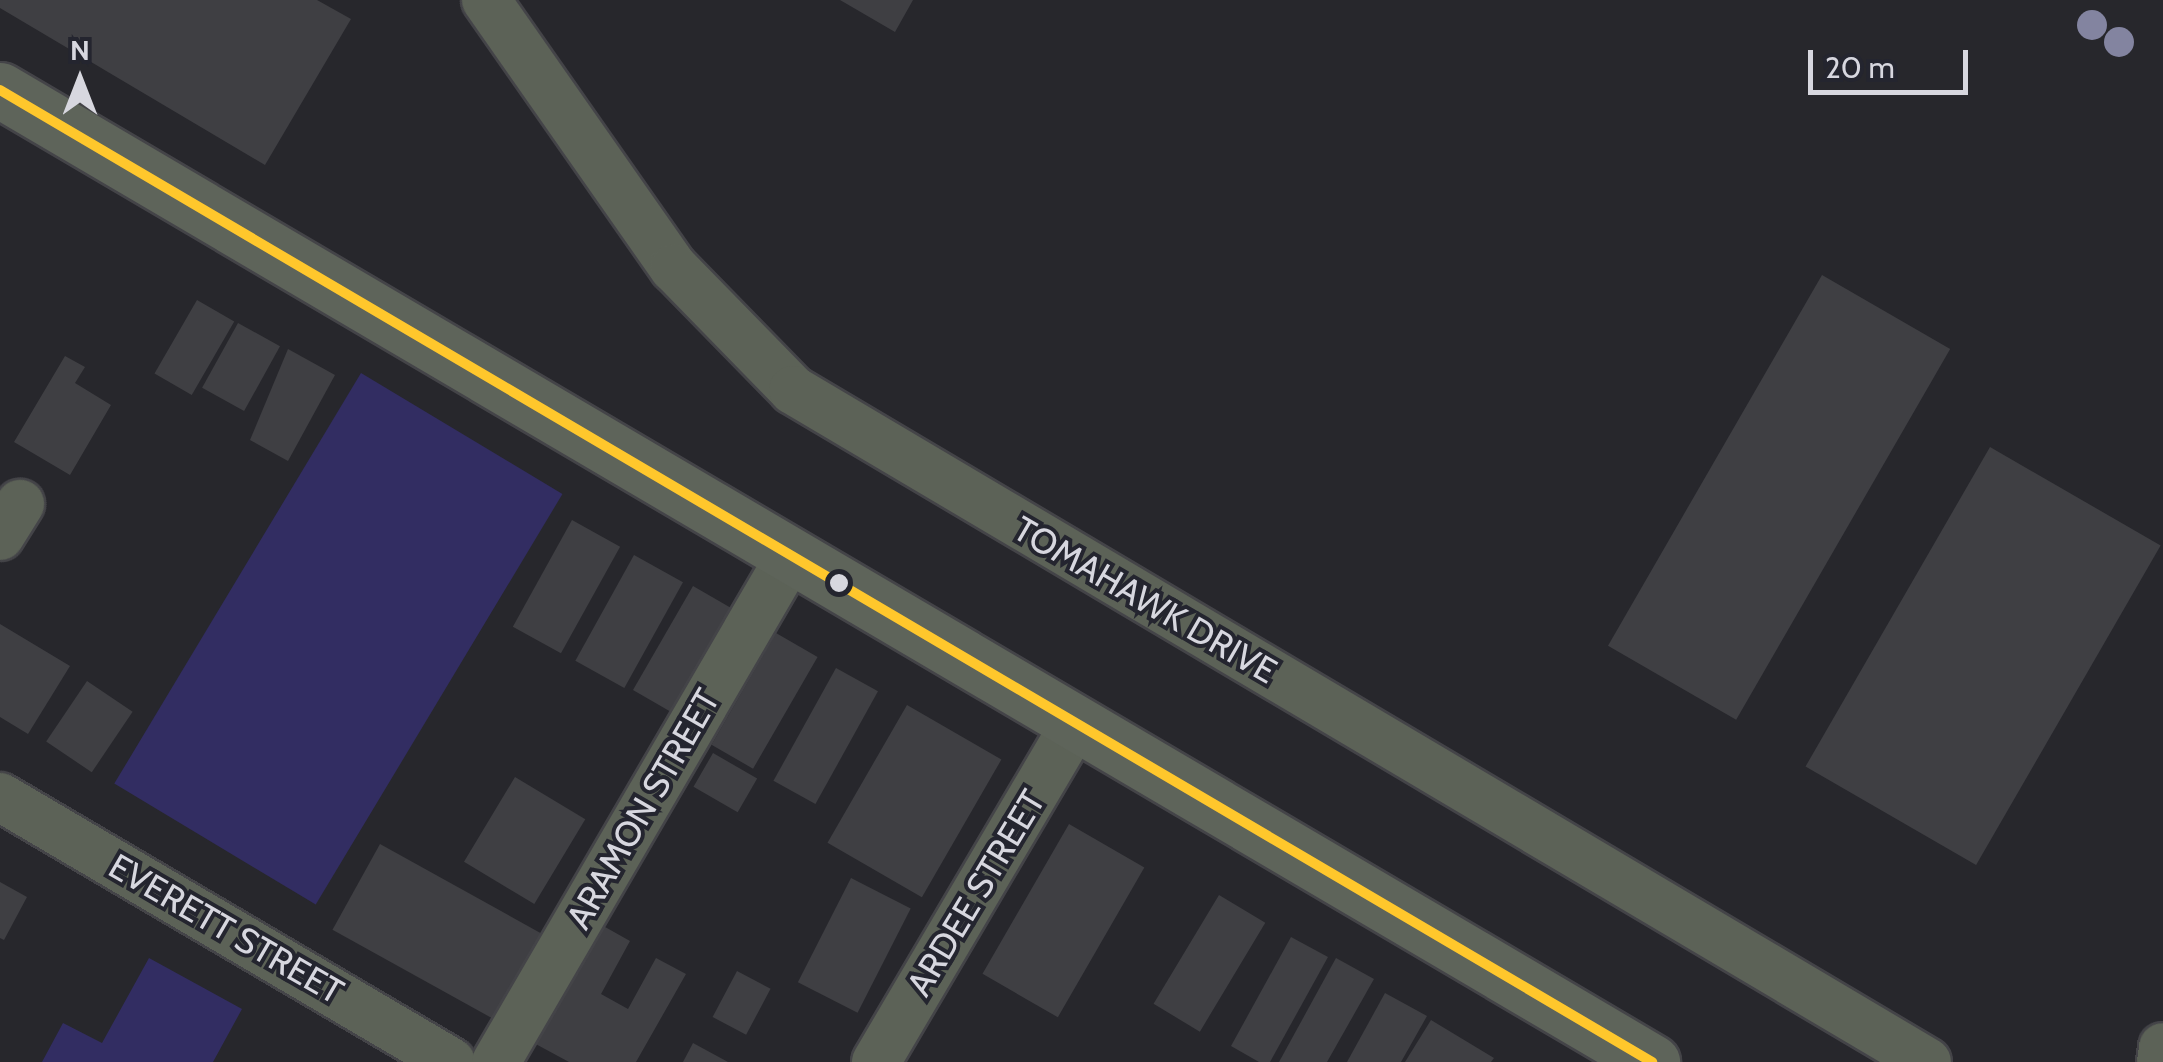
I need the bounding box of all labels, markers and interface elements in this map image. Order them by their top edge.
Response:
north arrow [30,30,130,130]
scale bar [1813,30,1973,92]
text: N [70,33,90,67]
text: 20 m [1825,49,1895,86]
street label: TOMAHAWK DRIVE [1006,508,1284,692]
unlabelled marker [829,573,849,593]
street label: ARAMON STREET [557,682,729,936]
street label: ARDEE STREET [898,783,1054,1003]
street label: EVERETT STREET [101,845,351,1013]

